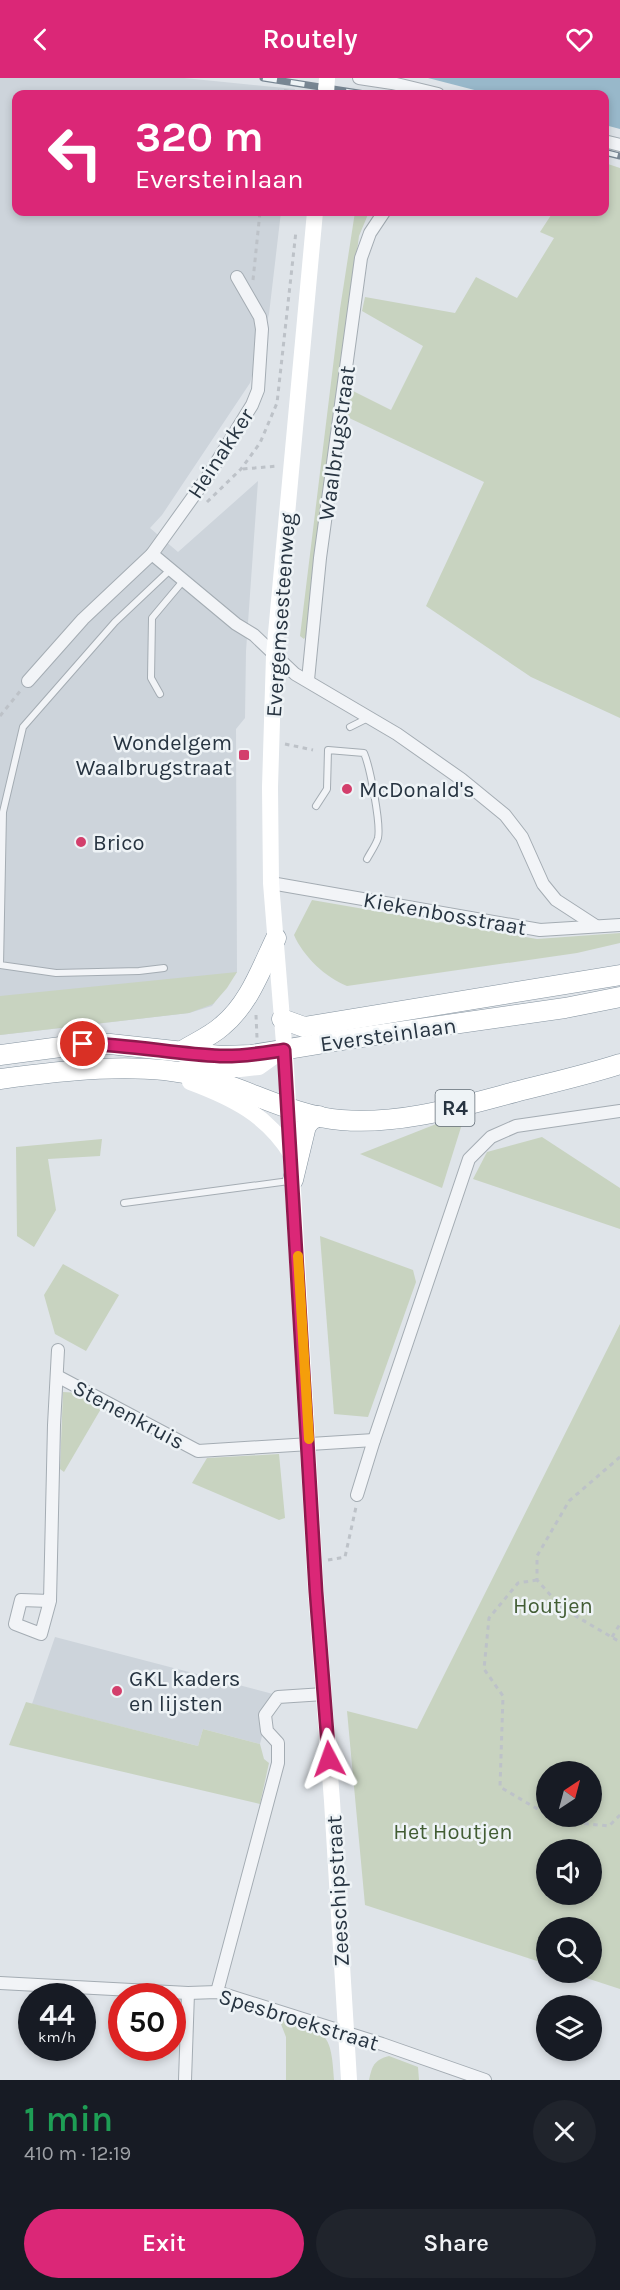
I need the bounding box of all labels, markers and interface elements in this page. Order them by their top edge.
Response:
icon: back [24,23,57,56]
text: Routely [262,23,358,55]
icon: heart [563,23,596,56]
text: 320 m [135,112,264,162]
icon: left [36,114,114,192]
text: Eversteinlaan [135,163,304,195]
street label: Waalbrugstraat [313,364,361,522]
street label: Heinakker [182,404,260,503]
street label: Evergemsesteenweg [261,511,301,718]
place label: Wondelgem Waalbrugstraat [76,730,232,781]
marker: Wondelgem Waalbrugstraat [237,748,251,762]
place label: McDonald's [359,777,475,803]
marker: McDonald's [340,782,354,796]
place label: Brico [93,830,145,856]
marker: Brico [74,835,88,849]
street label: Kiekenbosstraat [361,887,528,941]
street label: Eversteinlaan [318,1013,458,1057]
pin [57,1018,108,1069]
icon: arrive [66,1027,99,1060]
road number: R4 [436,1090,474,1126]
street label: Stenenkruis [68,1375,189,1455]
park label: Houtjen [513,1593,593,1619]
place label: GKL kaders en lijsten [129,1666,240,1717]
marker: GKL kaders en lijsten [110,1684,124,1698]
position arrow [297,1727,361,1791]
north arrow [536,1761,602,1827]
map controls [536,1761,602,2061]
street label: Zeeschipstraat [321,1815,355,1967]
park label: Het Houtjen [393,1819,513,1845]
button: sound [536,1839,602,1905]
button: search [536,1917,602,1983]
speed limit sign: 50 [108,1983,186,2061]
street label: Spesbroekstraat [216,1983,382,2057]
button: layers [536,1995,602,2061]
text: 44 [39,1997,75,2033]
text: km/h [38,2028,76,2046]
text: 1 min [24,2098,113,2140]
button: close [533,2100,596,2163]
text: 410 m · 12:19 [24,2142,131,2165]
button: Exit [24,2209,304,2278]
button: Share [316,2209,596,2278]

